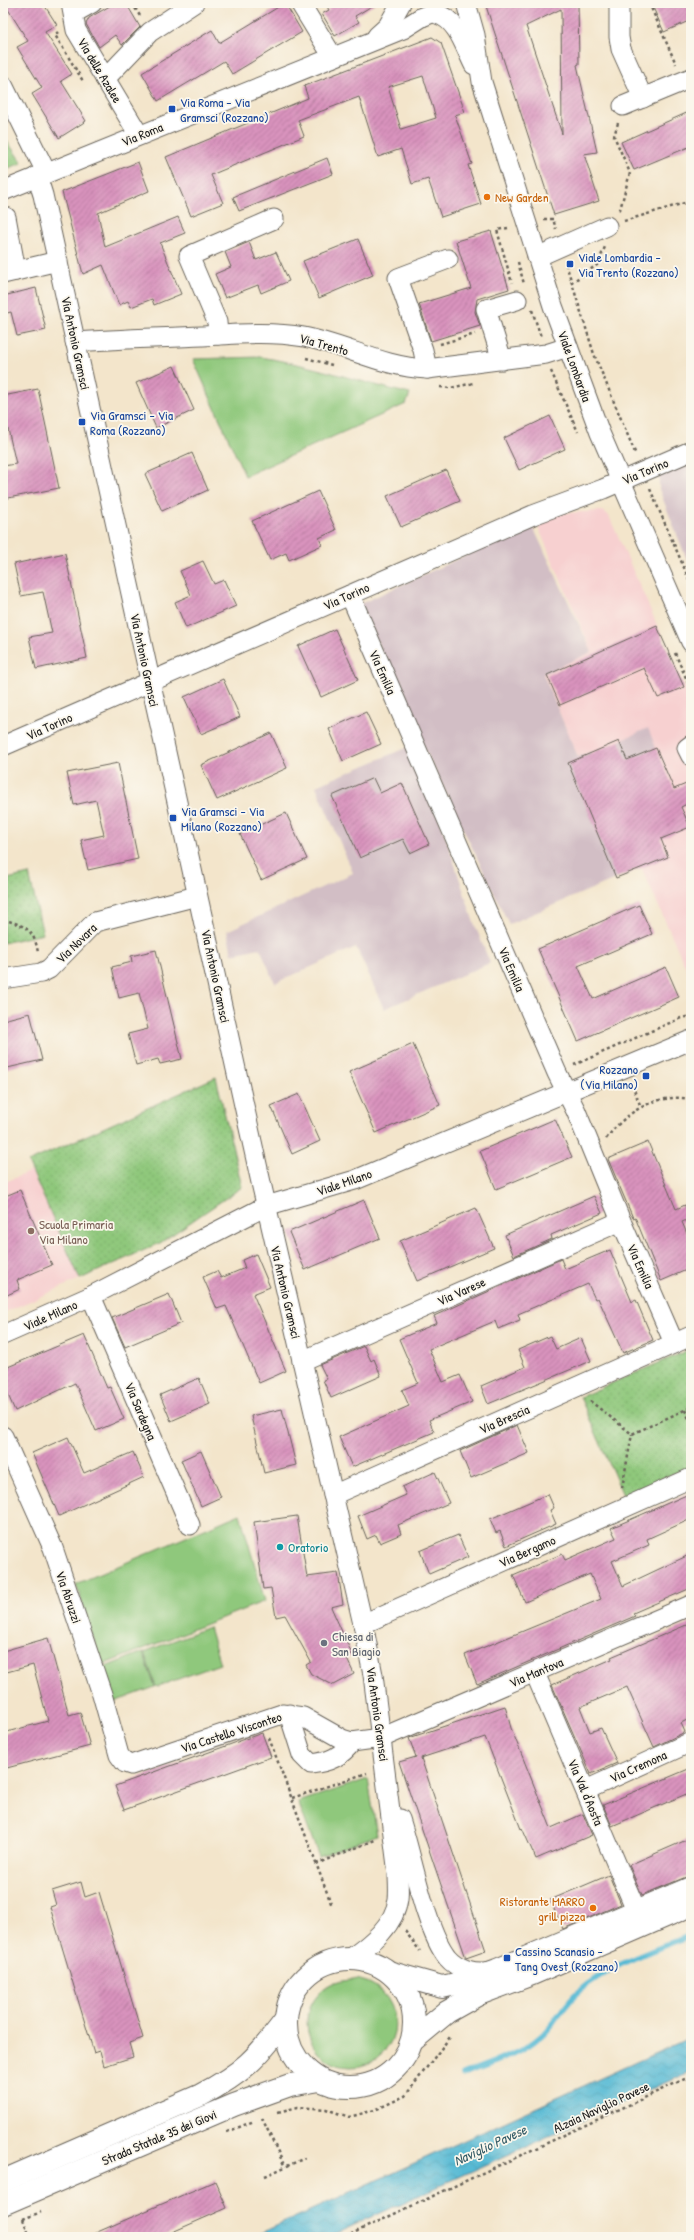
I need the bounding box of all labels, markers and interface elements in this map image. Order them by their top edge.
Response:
street label: Via delle Azalee [73,34,127,106]
place label: Via Roma - Via Gramsci (Rozzano) [180,93,269,126]
marker: Via Roma - Via Gramsci (Rozzano) [167,104,177,114]
street label: Via Roma [119,118,165,150]
place label: New Garden [495,188,549,206]
marker: New Garden [482,192,492,202]
place label: Viale Lombardia - Via Trento (Rozzano) [578,248,679,281]
marker: Viale Lombardia - Via Trento (Rozzano) [565,259,575,269]
street label: Via Antonio Gramsci [57,294,95,392]
street label: Via Trento [297,328,351,360]
street label: Viale Lombardia [554,328,596,404]
place label: Via Gramsci - Via Roma (Rozzano) [90,406,173,439]
marker: Via Gramsci - Via Roma (Rozzano) [77,417,87,427]
street label: Via Torino [619,453,671,489]
street label: Via Torino [320,578,372,614]
street label: Via Antonio Gramsci [126,611,164,709]
street label: Via Emilia [365,647,401,697]
street label: Via Torino [23,708,75,744]
place label: Via Gramsci - Via Milano (Rozzano) [181,802,264,835]
marker: Via Gramsci - Via Milano (Rozzano) [168,813,178,823]
street label: Via Novara [51,919,101,967]
street label: Via Antonio Gramsci [197,927,235,1025]
street label: Via Emilia [494,944,530,994]
place label: Rozzano (Via Milano) [580,1060,638,1093]
marker: Rozzano (Via Milano) [641,1071,651,1081]
street label: Viale Milano [314,1164,374,1200]
place label: Scuola Primaria Via Milano [39,1215,113,1248]
marker: Scuola Primaria Via Milano [26,1226,36,1236]
street label: Via Emilia [623,1241,659,1291]
street label: Via Antonio Gramsci [266,1243,306,1341]
street label: Via Varese [434,1272,488,1310]
street label: Viale Milano [20,1295,80,1335]
street label: Via Sardegna [121,1379,161,1443]
street label: Via Brescia [476,1400,532,1438]
street label: Via Bergamo [496,1531,558,1571]
place label: Oratorio [288,1538,328,1556]
marker: Oratorio [275,1542,285,1552]
street label: Via Abruzzi [52,1568,86,1626]
place label: Chiesa di San Biagio [332,1627,380,1660]
marker: Chiesa di San Biagio [319,1638,329,1648]
street label: Via Mantova [506,1653,566,1691]
street label: Via Antonio Gramsci [362,1666,394,1762]
street label: Via Castello Visconteo [178,1707,284,1757]
street label: Via Cremona [607,1745,669,1787]
street label: Via Val d'Aosta [564,1756,608,1828]
place label: Ristorante MARRO grill pizza [500,1892,585,1925]
marker: Ristorante MARRO grill pizza [588,1903,598,1913]
place label: Cassino Scanasio - Tang Ovest (Rozzano) [515,1942,618,1975]
marker: Cassino Scanasio - Tang Ovest (Rozzano) [502,1953,512,1963]
street label: Alzaia Naviglio Pavese [550,2077,652,2137]
street label: Strada Statale 35 dei Giovi [99,2105,219,2169]
water label: Naviglio Pavese [450,2119,531,2171]

